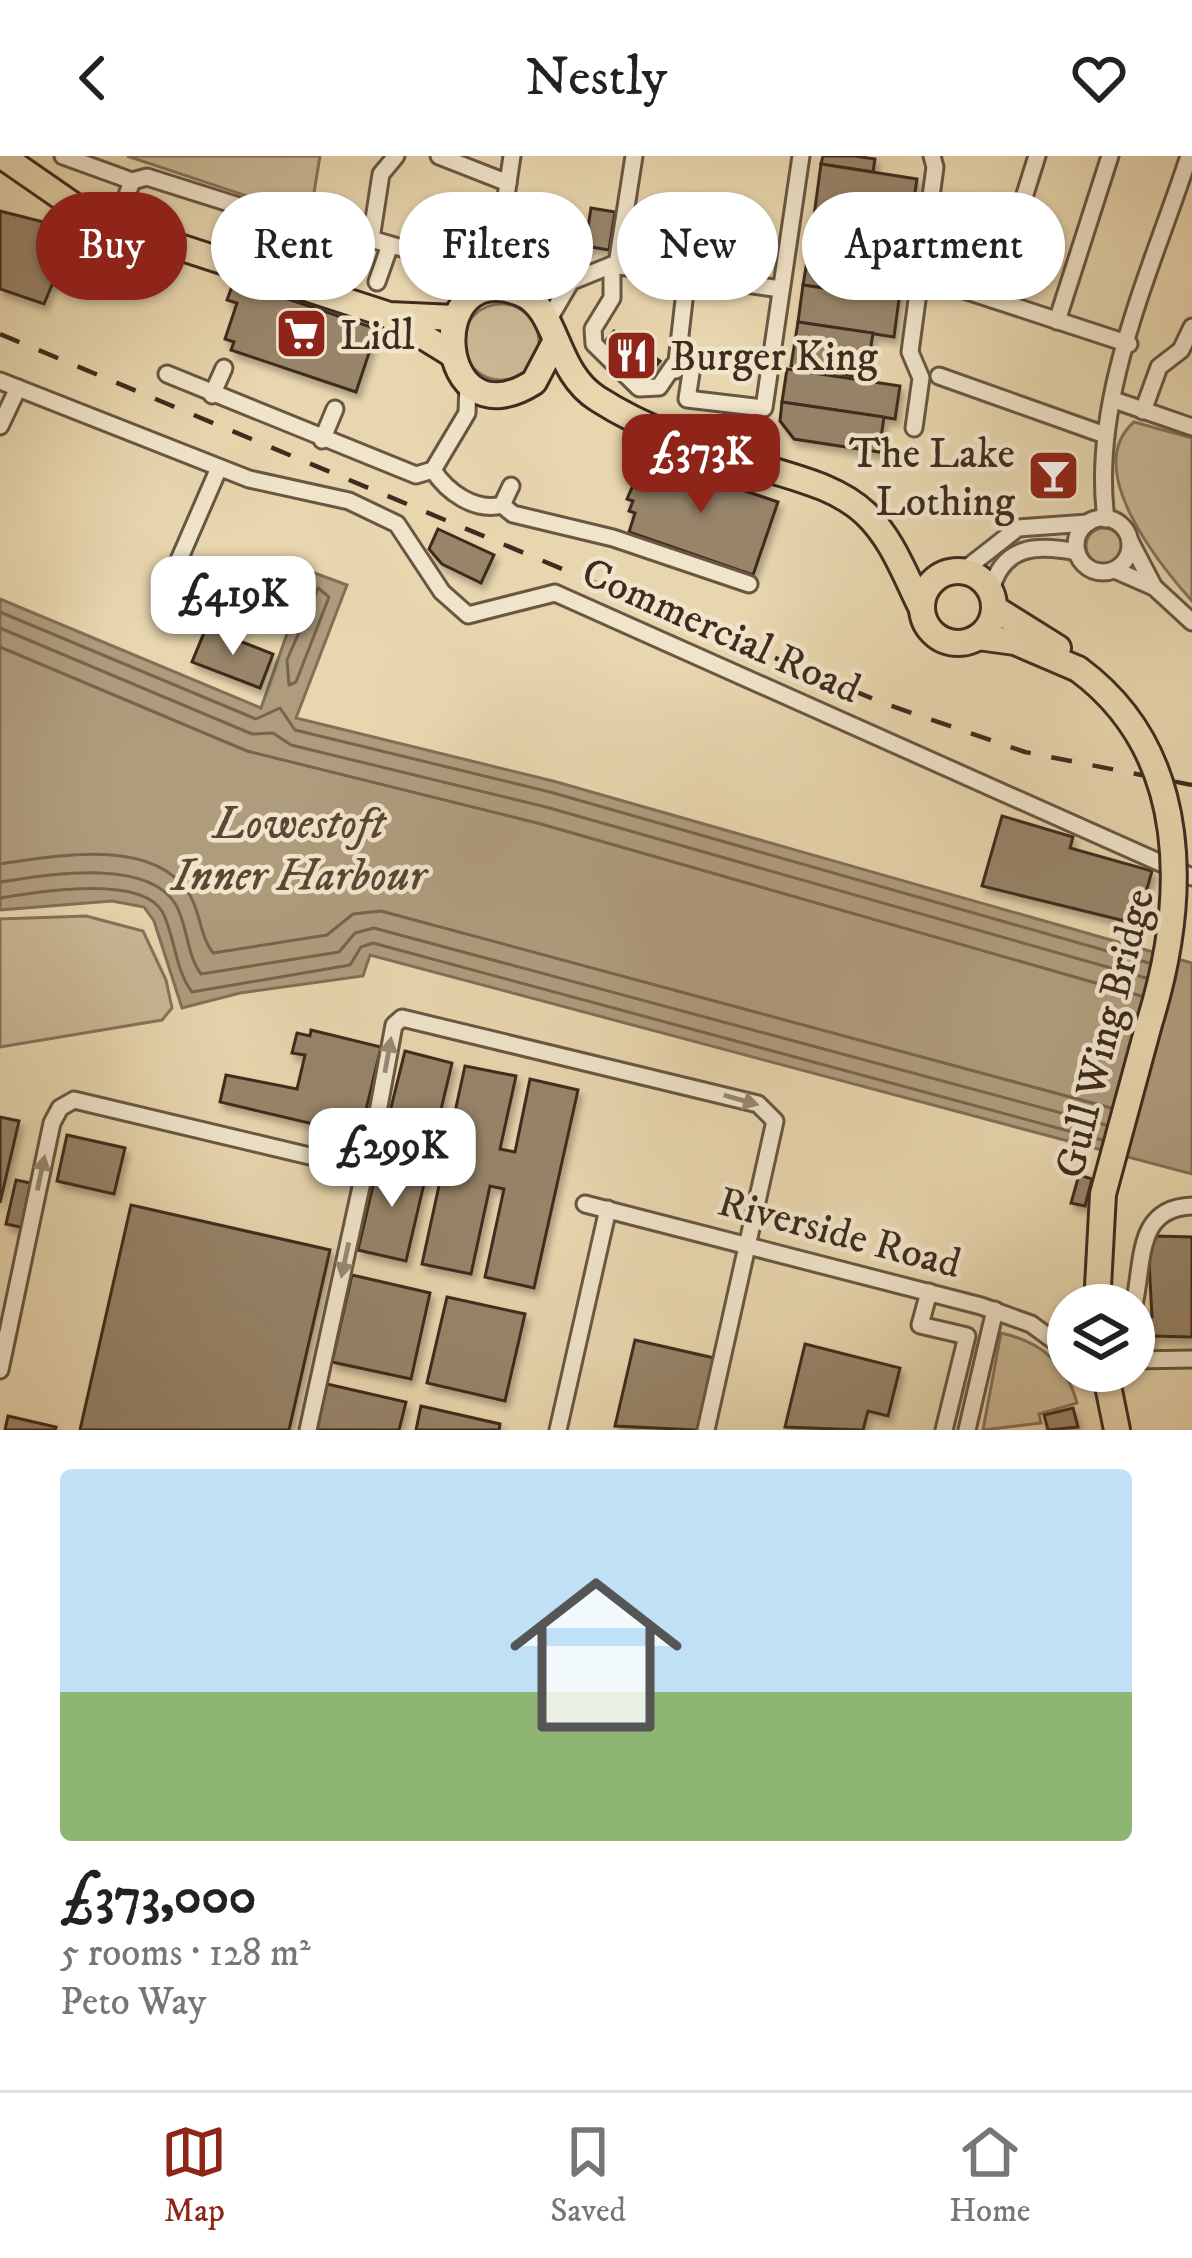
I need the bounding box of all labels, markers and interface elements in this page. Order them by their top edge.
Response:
icon: back [60,45,126,111]
text: Nestly [525,45,667,112]
icon: heart [1066,45,1132,111]
chip: Buy [36,192,187,300]
chip: Rent [211,192,375,300]
chip: Filters [399,192,593,300]
chip: New [617,192,778,300]
chip: Apartment [802,192,1065,300]
supermarket icon: Lidl [273,306,329,362]
place label: Lidl [340,311,415,363]
restaurant icon: Burger King [603,327,659,383]
place label: Burger King [670,332,878,384]
pin: £373K [617,414,785,516]
text: £373K [649,428,753,477]
place label: The Lake Lothing [849,429,1016,529]
bar icon: The Lake Lothing [1026,448,1082,504]
street label: Commercial Road [573,547,868,716]
pin: £419K [149,556,317,658]
text: £419K [178,570,288,619]
water label: Lowestoft Inner Harbour [169,797,429,905]
street label: Gull Wing Bridge [1045,884,1167,1184]
one-way arrow [379,1036,398,1073]
one-way arrow [723,1092,760,1111]
pin: £299K [308,1108,476,1210]
text: £299K [336,1122,448,1171]
one-way arrow [33,1153,52,1191]
street label: Riverside Road [712,1177,966,1291]
one-way arrow [335,1241,354,1279]
map controls [1047,1284,1155,1392]
button: layers [1047,1284,1155,1392]
icon: home [488,1547,704,1763]
text: £373,000 [60,1865,256,1929]
text: 5 rooms · 128 m² [60,1929,311,1978]
text: Peto Way [60,1978,206,2027]
tab: Map [161,2119,227,2232]
tab: Saved [550,2119,626,2232]
tab: Home [949,2119,1031,2232]

